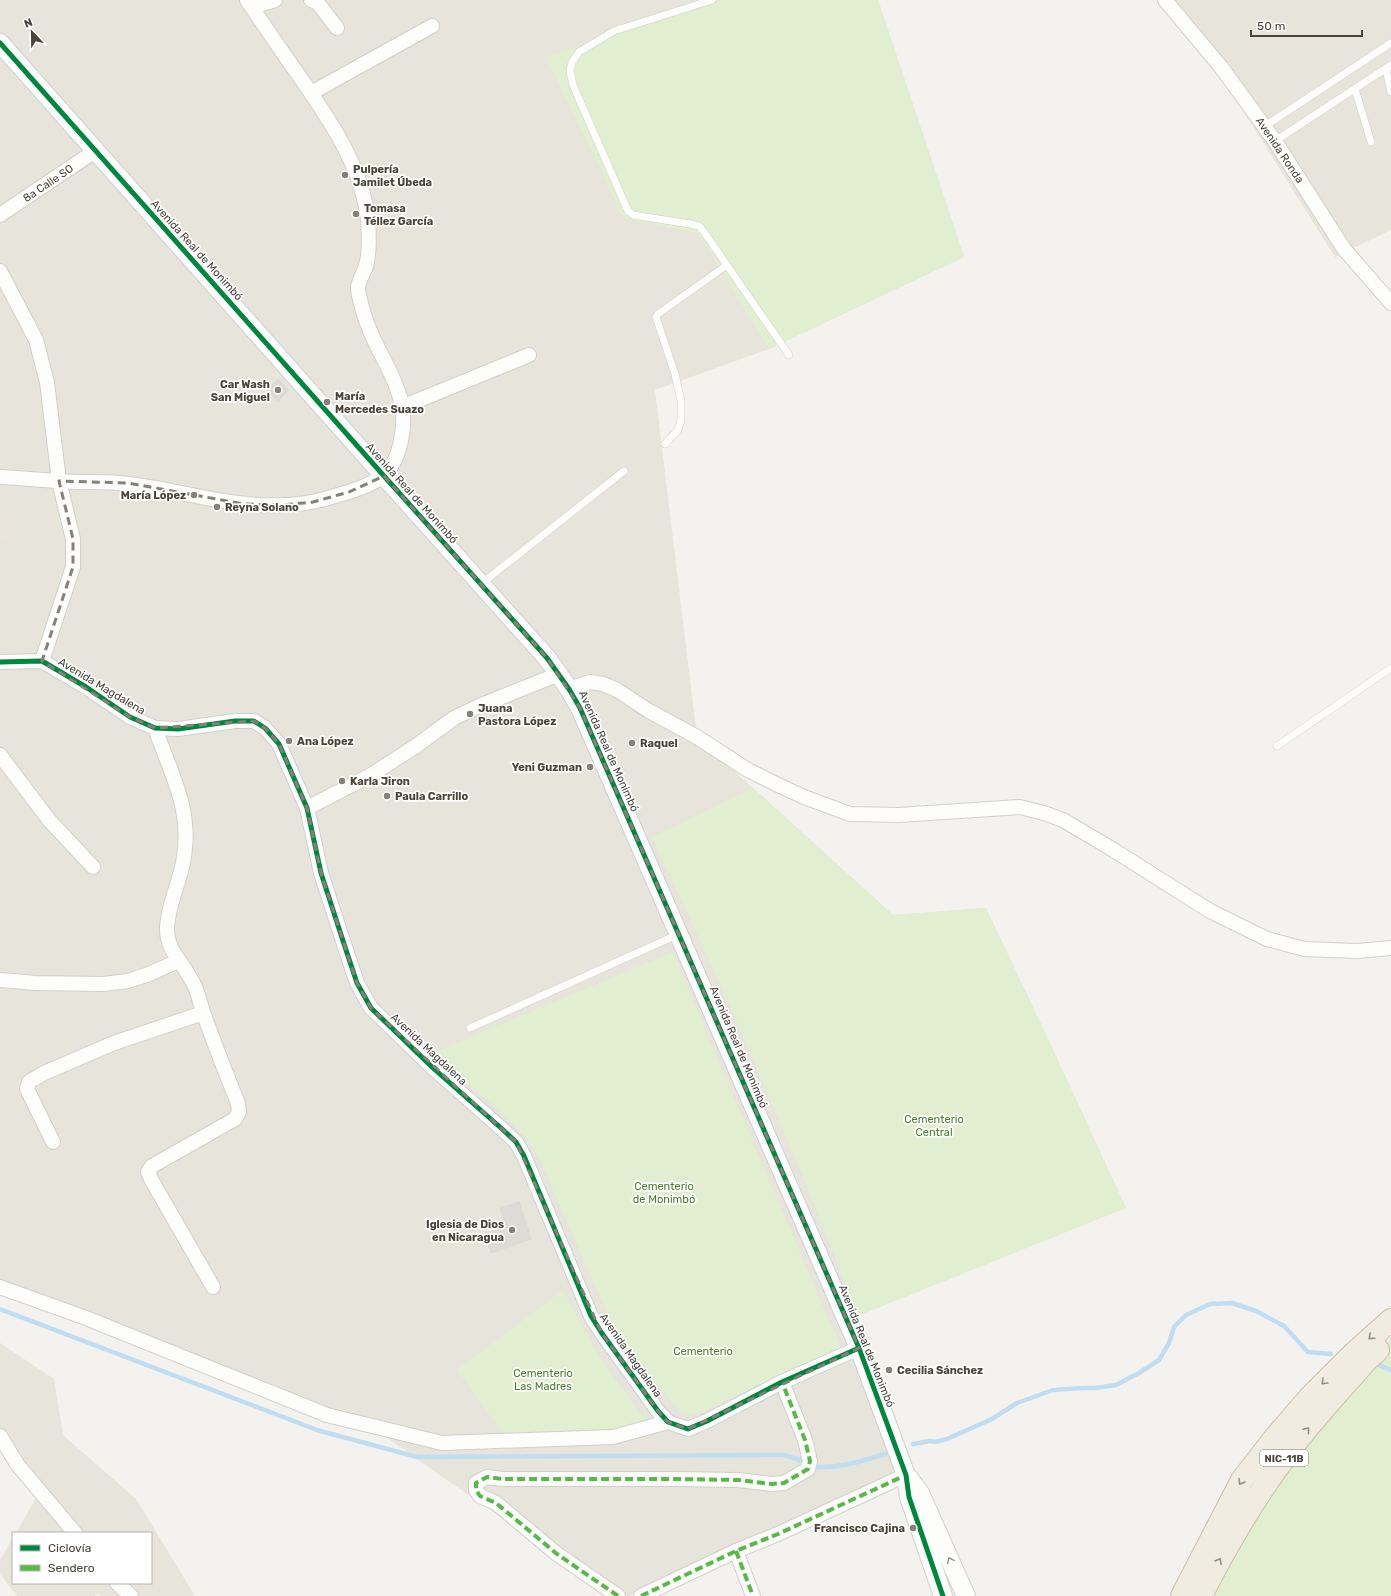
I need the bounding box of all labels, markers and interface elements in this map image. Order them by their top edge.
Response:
north arrow [12,12,52,52]
scale bar [1251,12,1362,38]
text: N [22,16,35,31]
text: 50 m [1257,19,1285,33]
street label: Avenida Ronda [1253,115,1306,186]
street label: 8a Calle SO [21,162,76,205]
place label: Pulpería Jamilet Úbeda [353,163,432,189]
marker: Pulpería Jamilet Úbeda [340,170,350,180]
street label: Avenida Real de Monimbó [148,197,245,303]
place label: Tomasa Téllez García [364,202,433,228]
marker: Tomasa Téllez García [351,209,361,219]
place label: Car Wash San Miguel [211,378,270,404]
marker: Car Wash San Miguel [273,385,283,395]
place label: María Mercedes Suazo [335,390,424,416]
marker: María Mercedes Suazo [322,397,332,407]
street label: Avenida Real de Monimbó [363,440,460,546]
place label: María López [121,489,186,502]
marker: María López [189,490,199,500]
place label: Reyna Solano [225,501,299,514]
marker: Reyna Solano [212,502,222,512]
street label: Avenida Magdalena [56,655,148,718]
street label: Avenida Real de Monimbó [576,689,641,814]
place label: Juana Pastora López [478,702,556,728]
marker: Juana Pastora López [465,709,475,719]
place label: Ana López [297,735,354,748]
marker: Ana López [284,736,294,746]
place label: Raquel [640,737,678,750]
marker: Raquel [627,738,637,748]
place label: Yeni Guzman [512,761,582,774]
marker: Yeni Guzman [585,762,595,772]
place label: Karla Jiron [350,775,410,788]
marker: Karla Jiron [337,776,347,786]
place label: Paula Carrillo [395,790,468,803]
marker: Paula Carrillo [382,791,392,801]
street label: Avenida Real de Monimbó [707,984,770,1110]
street label: Avenida Magdalena [388,1011,469,1088]
park label: Cementerio Central [904,1113,964,1139]
park label: Cementerio de Monimbó [633,1180,695,1206]
place label: Iglesia de Dios en Nicaragua [426,1218,504,1244]
marker: Iglesia de Dios en Nicaragua [507,1225,517,1235]
street label: Avenida Real de Monimbó [836,1283,897,1409]
street label: Avenida Magdalena [597,1311,664,1400]
one-way arrow [1369,1333,1376,1340]
park label: Cementerio [673,1345,733,1358]
place label: Cecilia Sánchez [897,1364,983,1377]
marker: Cecilia Sánchez [884,1365,894,1375]
park label: Cementerio Las Madres [513,1367,573,1393]
one-way arrow [1321,1377,1329,1385]
one-way arrow [1302,1428,1309,1435]
road number: NIC-11B [1260,1450,1308,1466]
one-way arrow [1239,1478,1246,1485]
place label: Francisco Cajina [814,1522,905,1535]
marker: Francisco Cajina [908,1523,918,1533]
legend [12,1532,152,1584]
text: Ciclovía [48,1541,91,1555]
one-way arrow [947,1557,955,1565]
one-way arrow [1215,1558,1222,1565]
text: Sendero [48,1561,95,1575]

